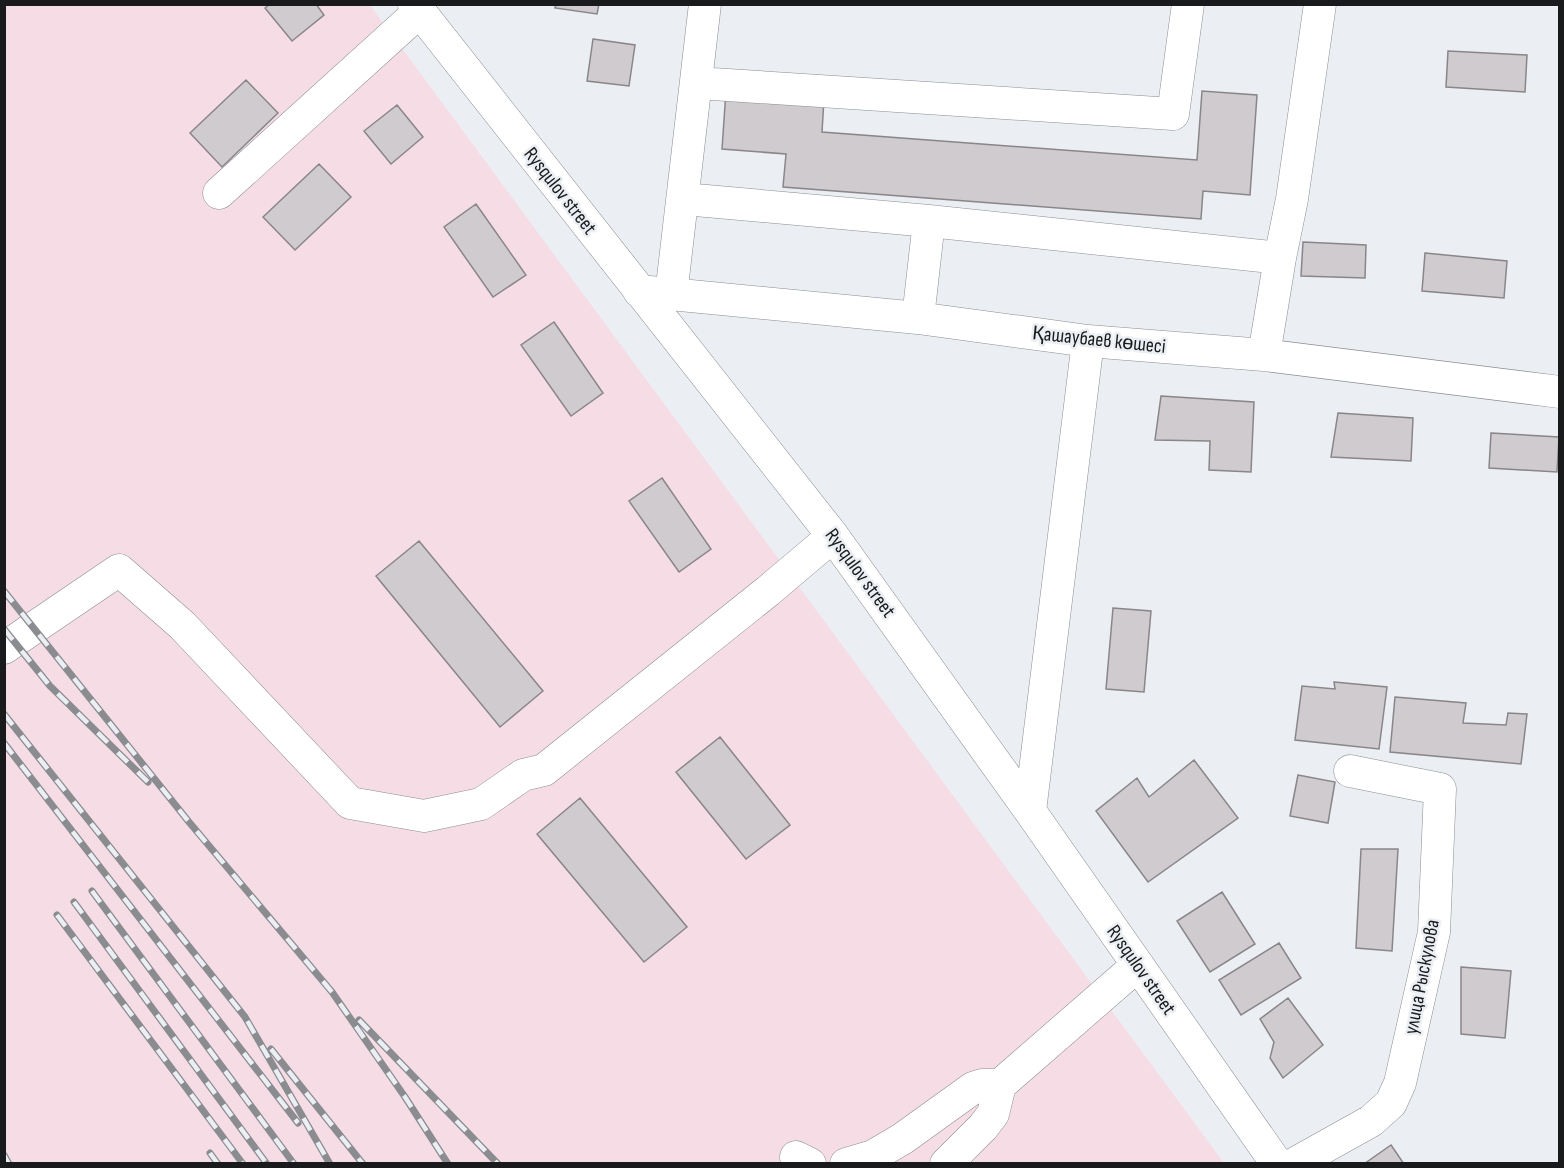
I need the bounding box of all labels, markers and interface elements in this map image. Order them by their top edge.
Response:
street label: Rysqulov street [518,143,602,239]
street label: Қашаубаев көшесі [1031,321,1167,359]
street label: Rysqulov street [820,524,900,622]
street label: улица Рыскулова [1399,917,1445,1037]
street label: Rysqulov street [1101,920,1181,1020]

